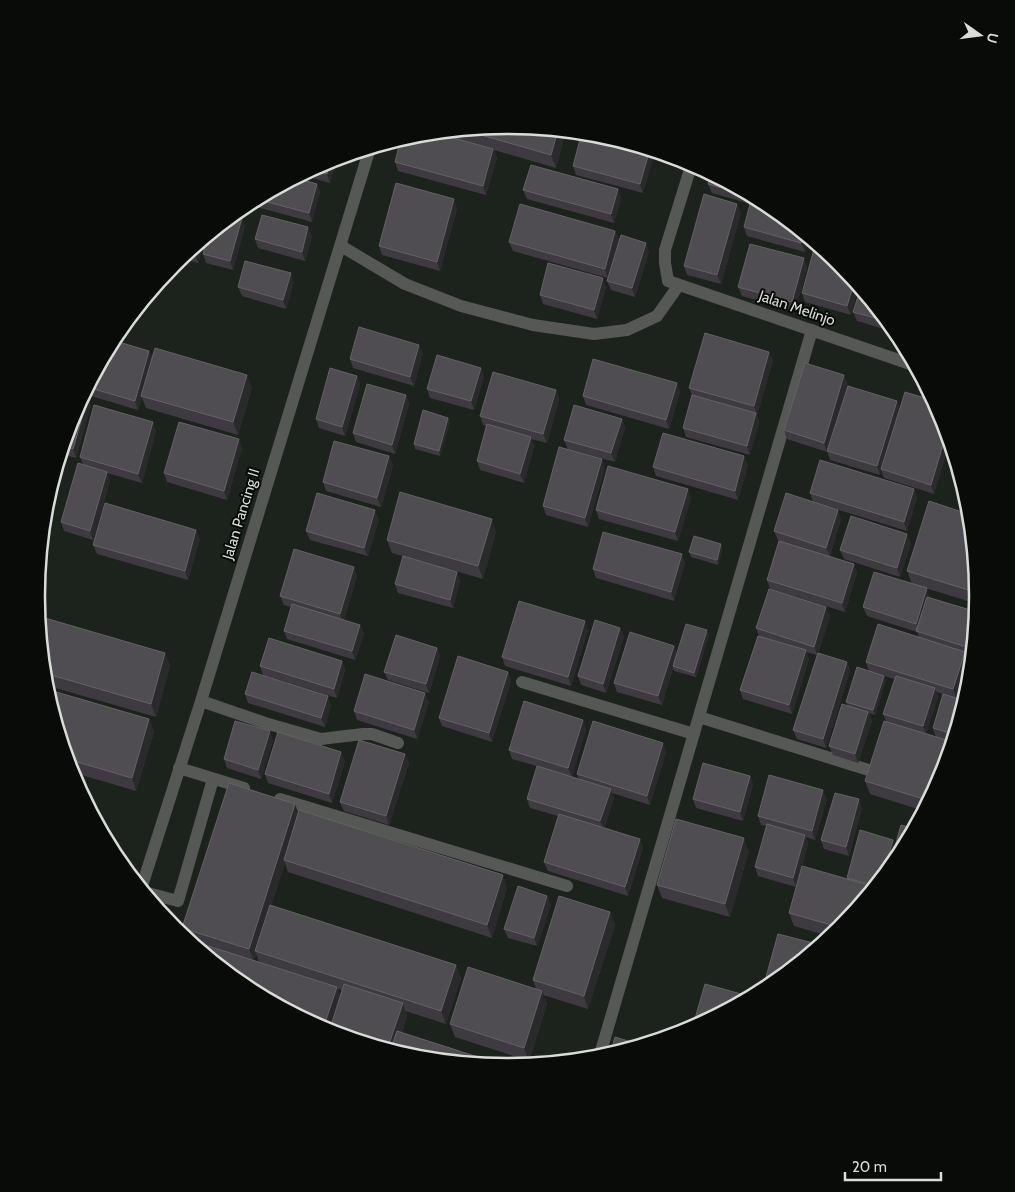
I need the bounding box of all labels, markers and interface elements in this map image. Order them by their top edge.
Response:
north arrow [955,10,1005,60]
text: U [983,31,1003,45]
street label: Jalan Melinjo [755,286,838,329]
street label: Jalan Pancing II [218,466,263,563]
scale bar [845,1150,941,1182]
text: 20 m [852,1158,887,1176]

